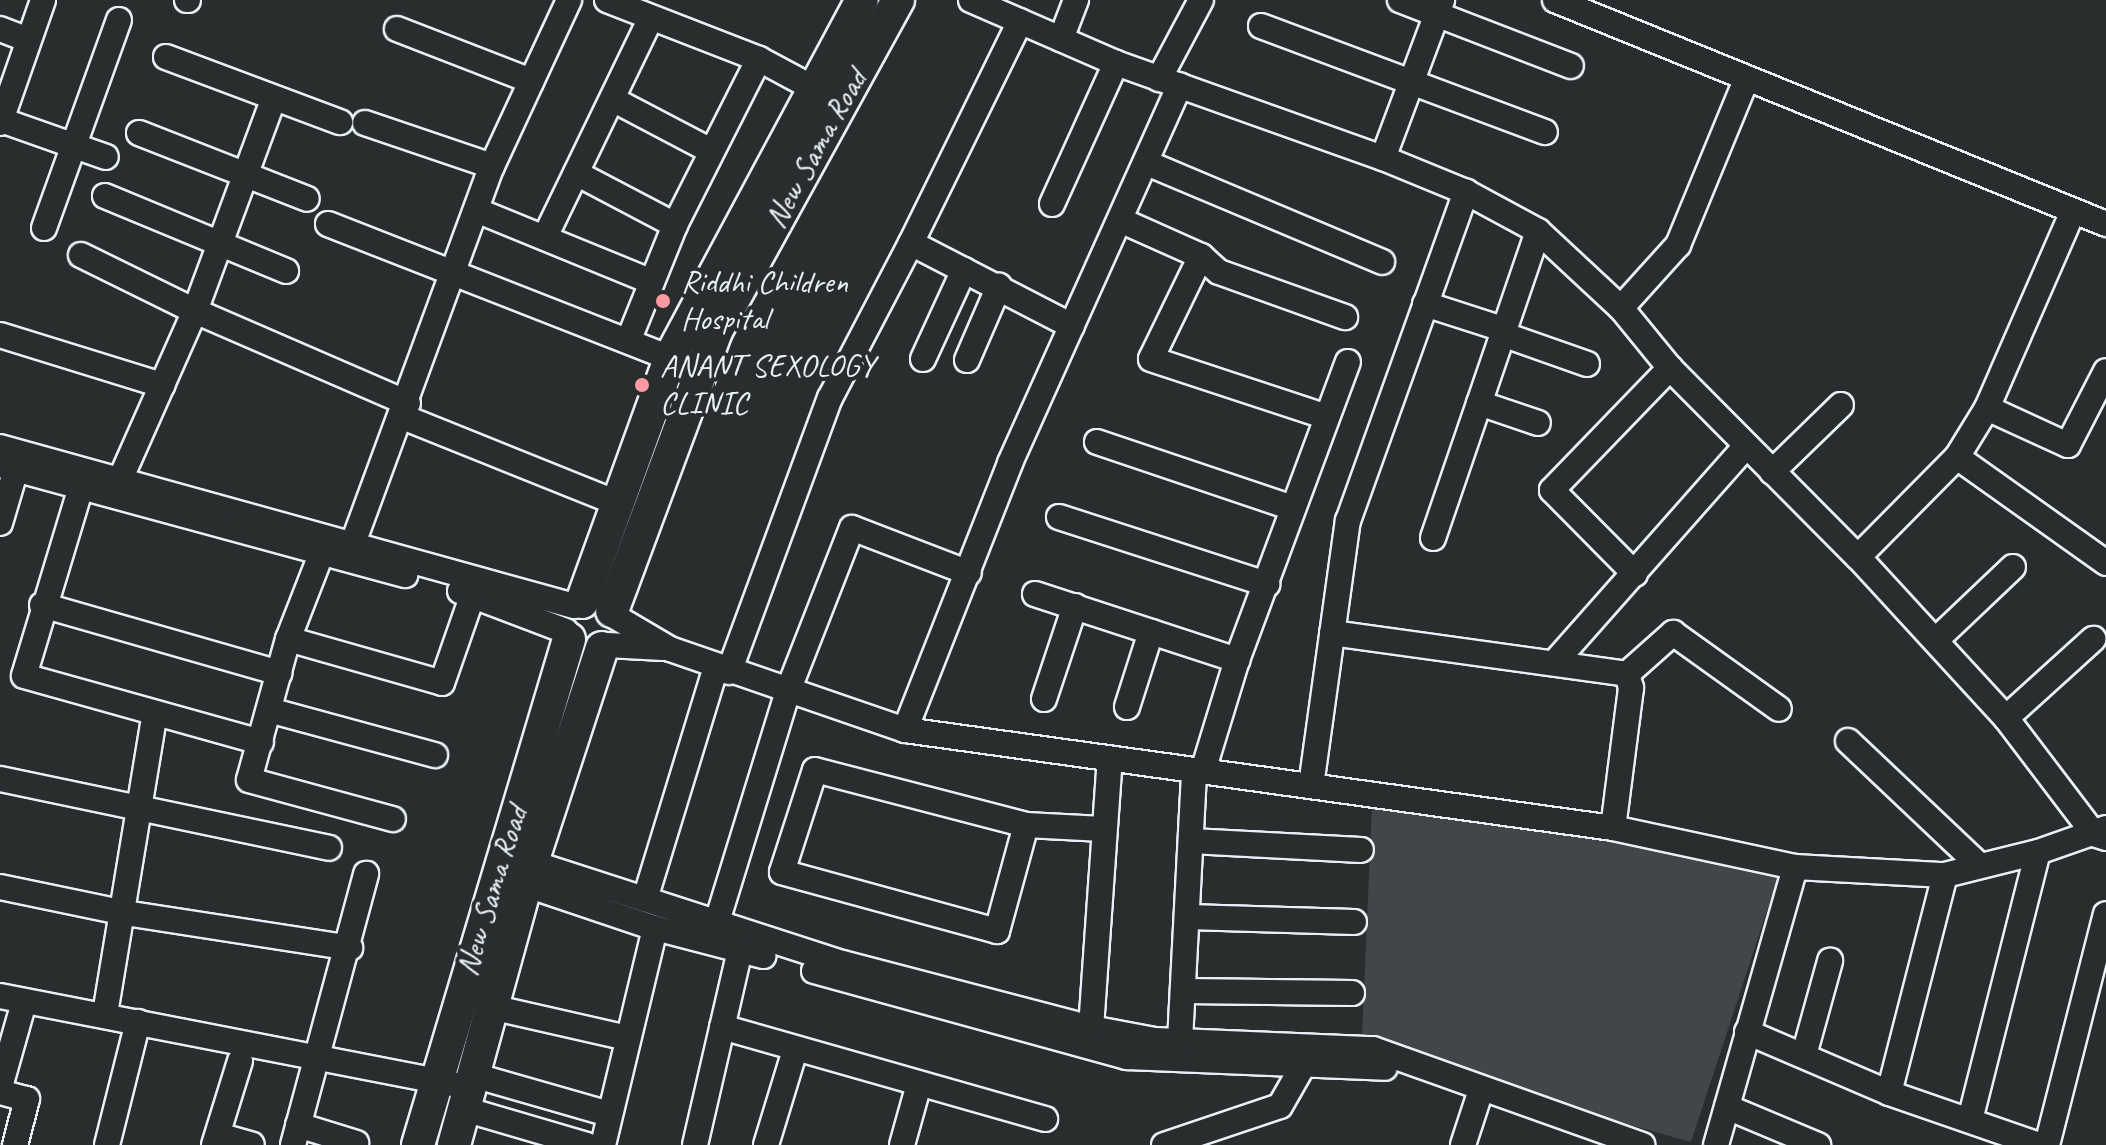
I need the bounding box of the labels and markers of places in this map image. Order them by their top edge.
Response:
place label: Riddhi Children Hospital [681,264,848,339]
marker: Riddhi Children Hospital [652,290,674,312]
place label: ANANT SEXOLOGY CLINIC [660,348,874,423]
marker: ANANT SEXOLOGY CLINIC [631,374,653,396]

